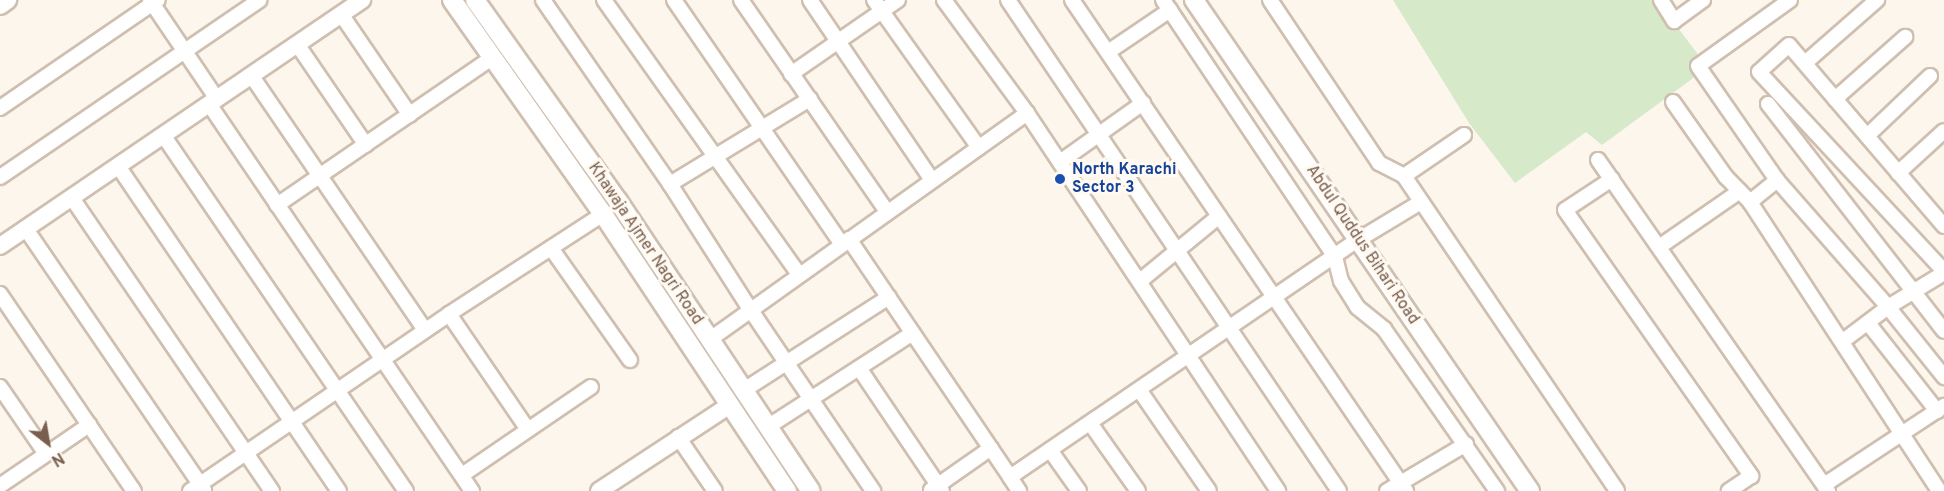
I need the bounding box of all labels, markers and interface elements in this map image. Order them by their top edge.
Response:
street label: Khawaja Ajmer Nagri Road [583,159,707,329]
place label: North Karachi Sector 3 [1072,160,1177,198]
street label: Abdul Quddus Bihari Road [1301,162,1423,328]
marker: North Karachi Sector 3 [1053,172,1067,186]
north arrow [18,413,78,473]
text: N [47,447,67,470]

